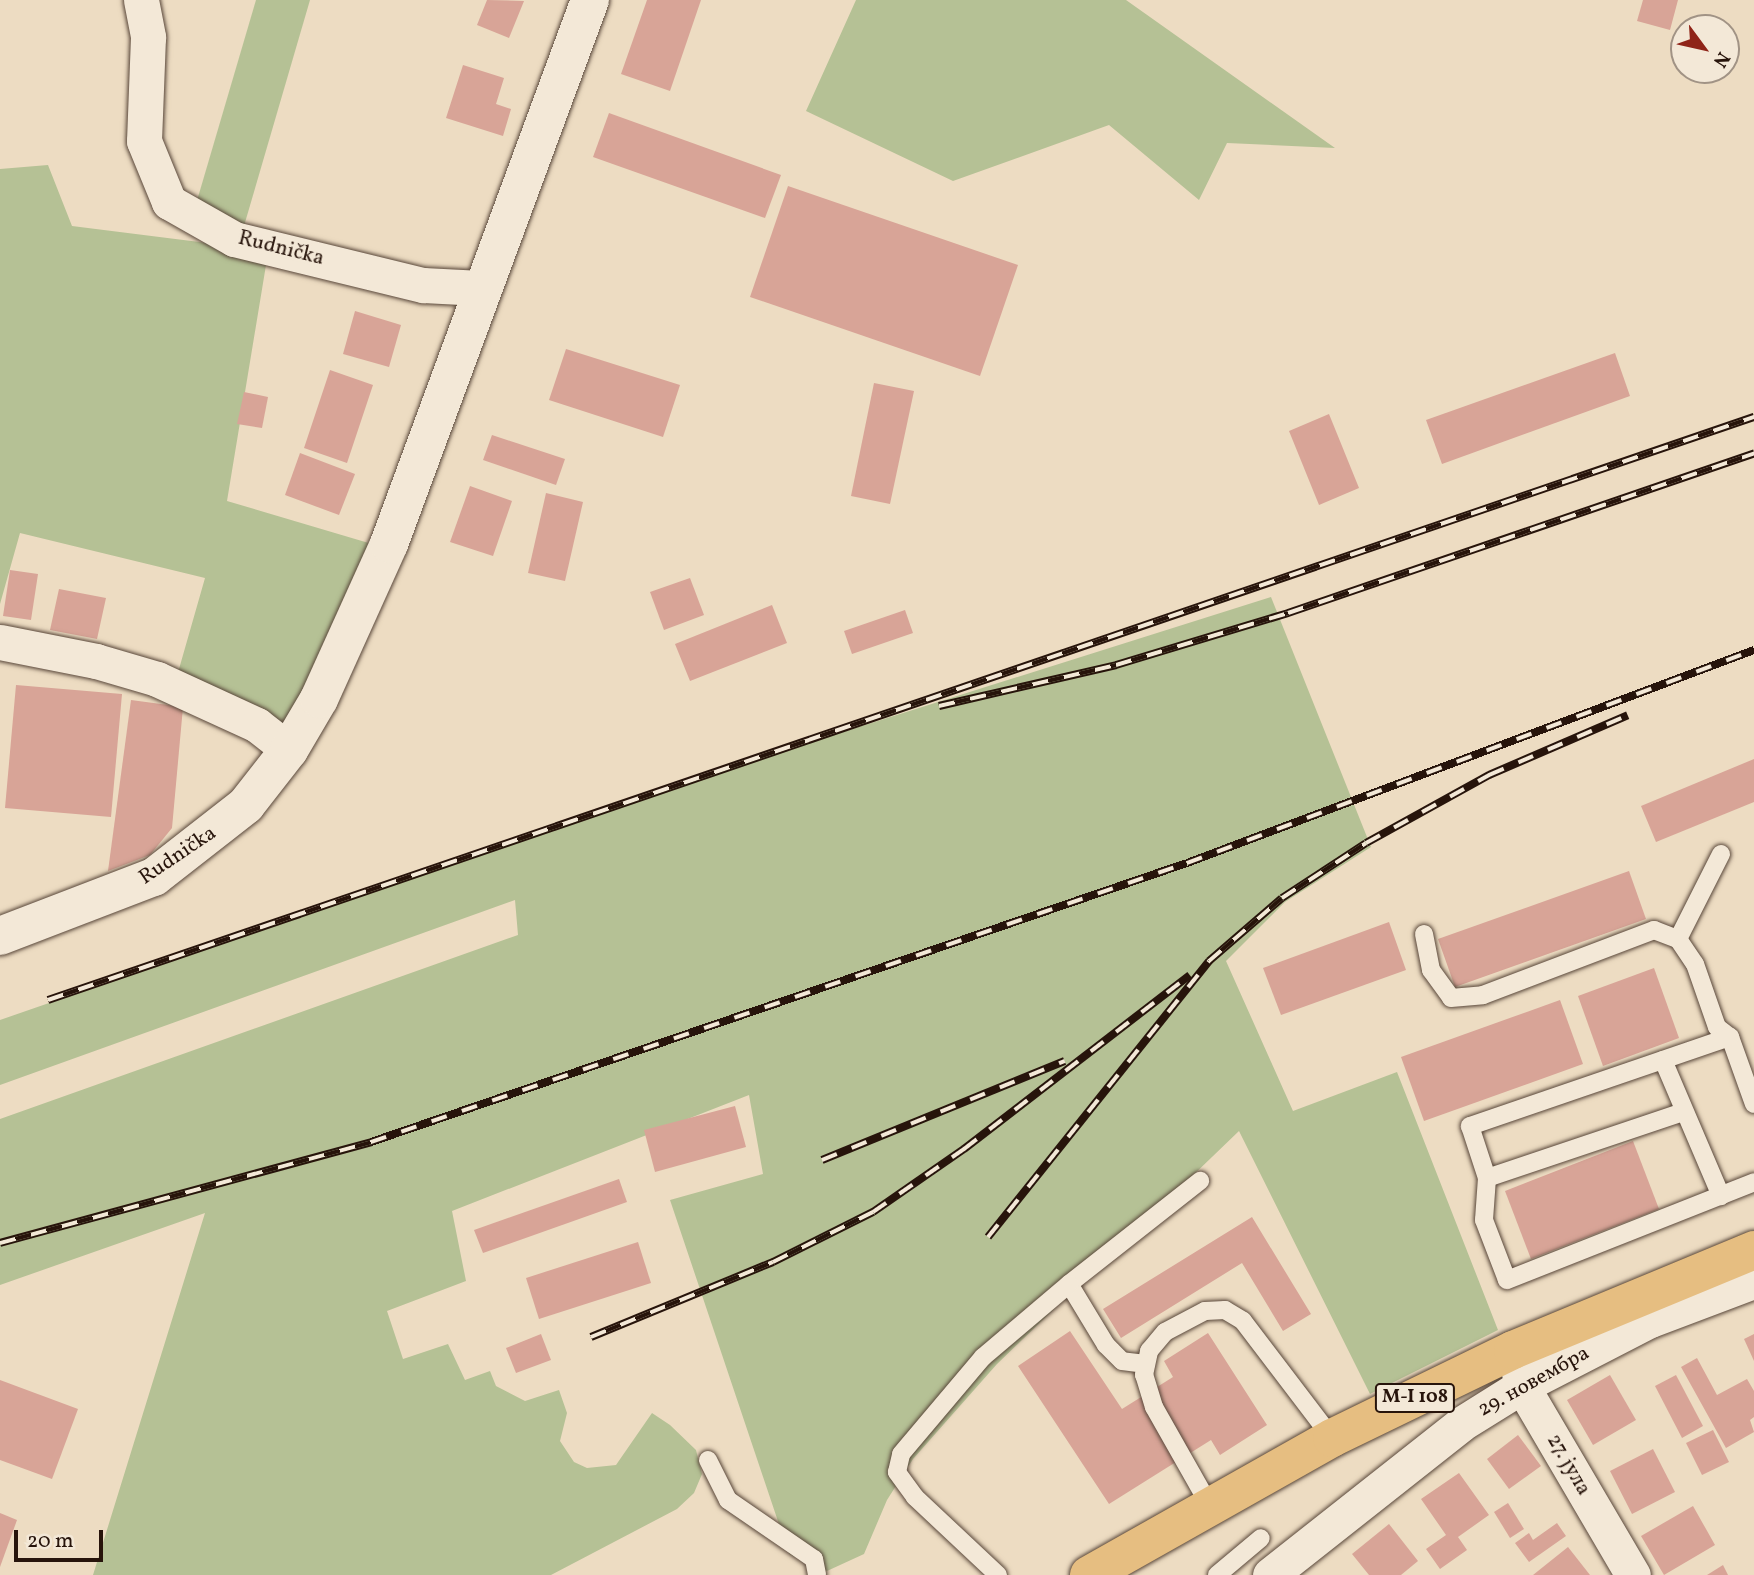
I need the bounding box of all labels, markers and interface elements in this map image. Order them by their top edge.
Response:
north arrow [1670,14,1740,84]
text: N [1706,46,1736,72]
street label: Rudnička [235,226,327,272]
street label: Rudnička [135,821,221,891]
street label: 29. новембра [1474,1341,1594,1423]
road number: M-I 108 [1375,1382,1455,1414]
street label: 27. јула [1540,1430,1596,1500]
scale bar [18,1516,107,1560]
text: 20 m [27,1527,73,1556]

